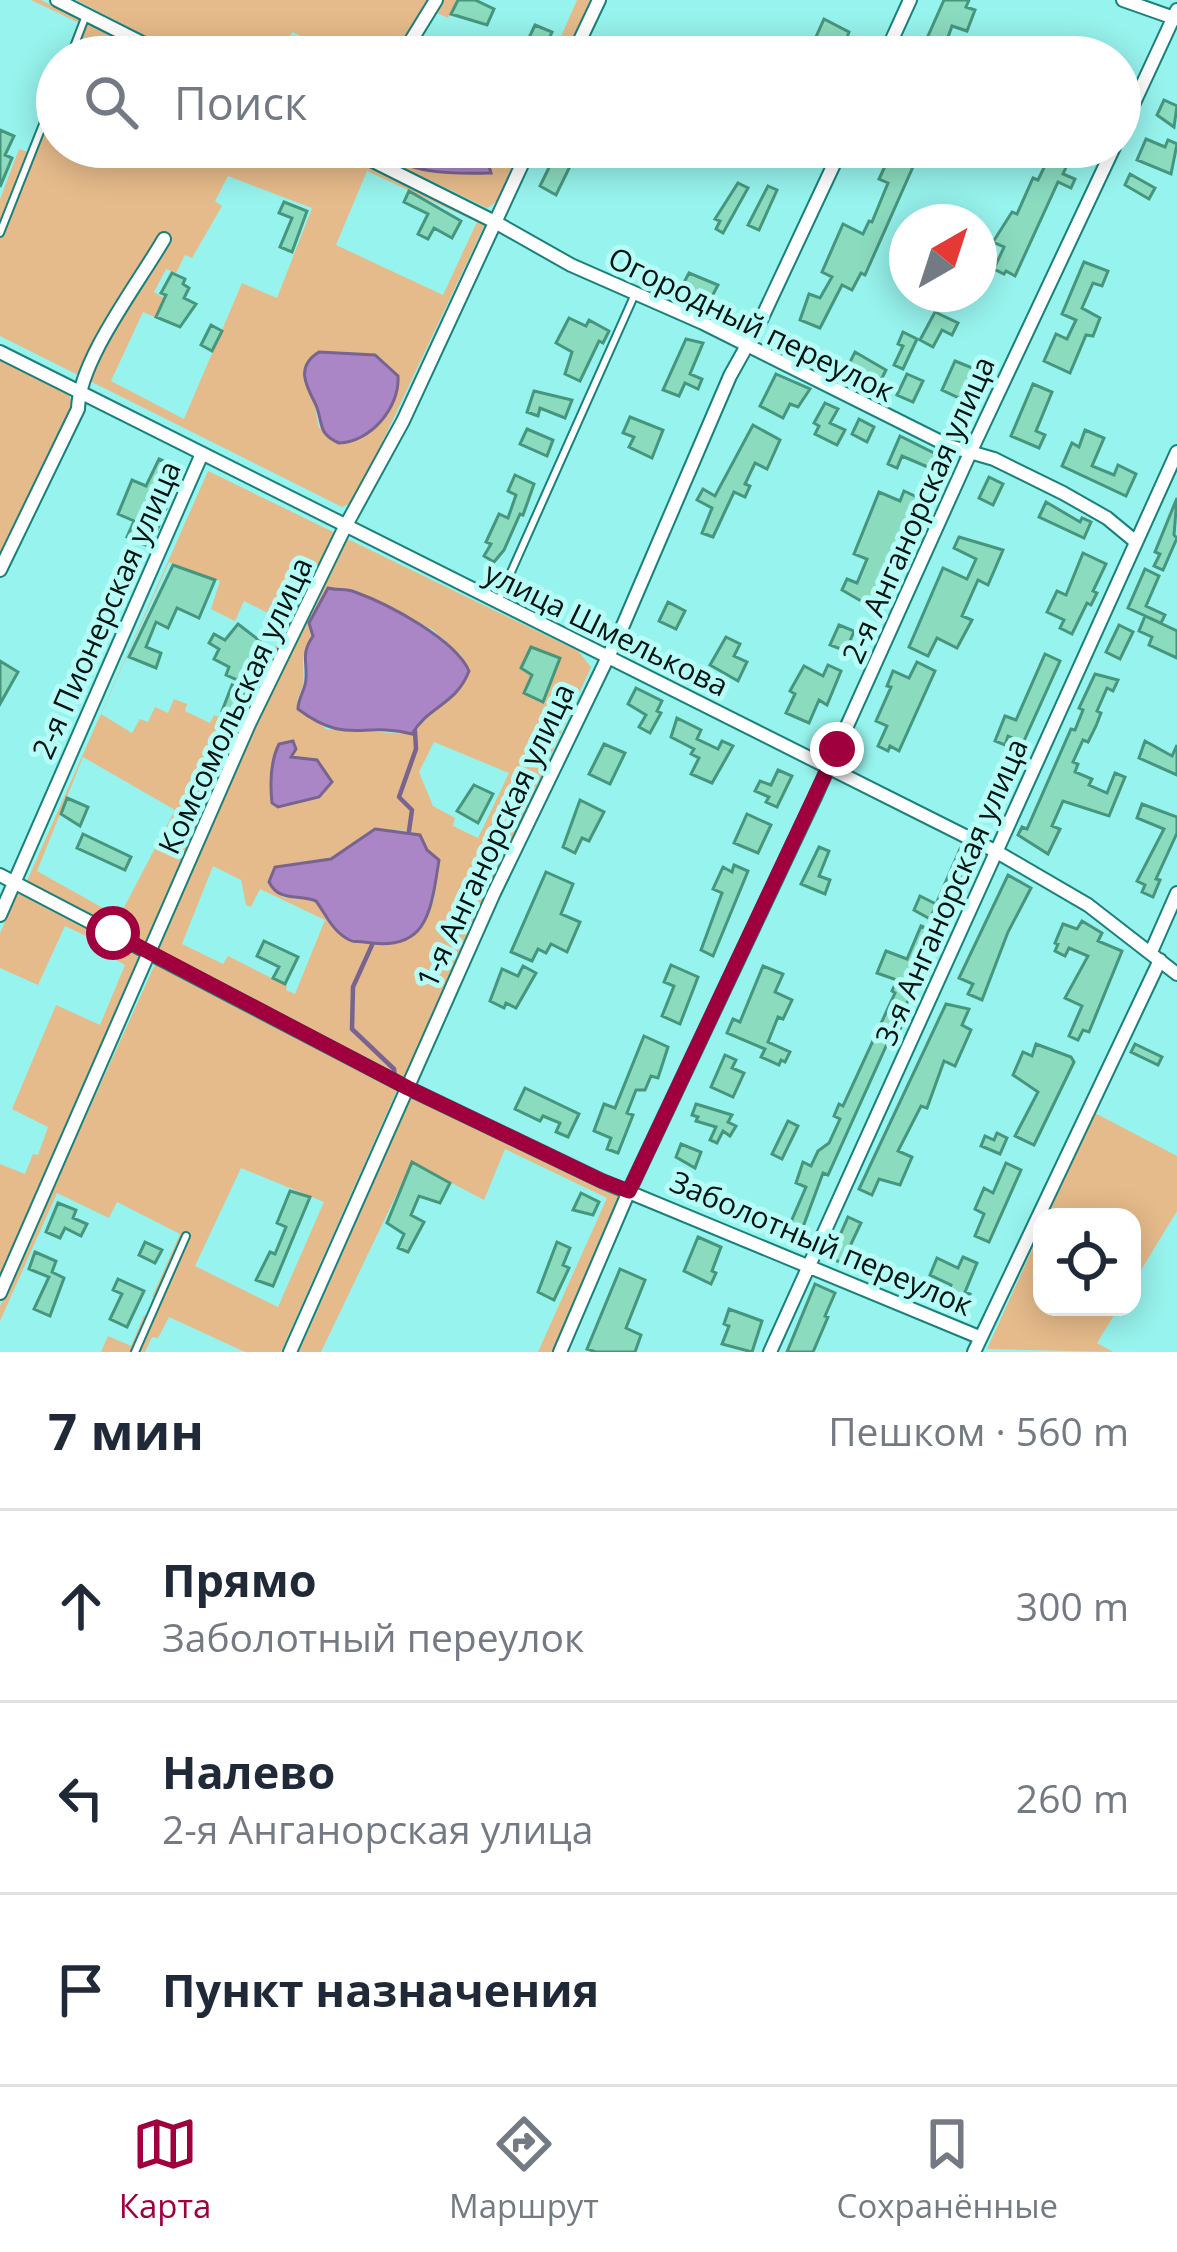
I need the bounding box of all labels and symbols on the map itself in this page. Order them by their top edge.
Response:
north arrow [889,204,997,312]
street label: Огородный переулок [602,237,902,411]
street label: 2-я Анганорская улица [831,349,1004,669]
street label: 2-я Пионерская улица [21,454,190,765]
street label: Комсомольская улица [148,550,322,861]
street label: улица Шмелькова [478,552,735,706]
street label: 1-я Анганорская улица [406,676,583,994]
route end [810,722,864,776]
street label: 3-я Анганорская улица [864,731,1037,1051]
route start [86,906,140,960]
street label: Заболотный переулок [664,1160,979,1325]

